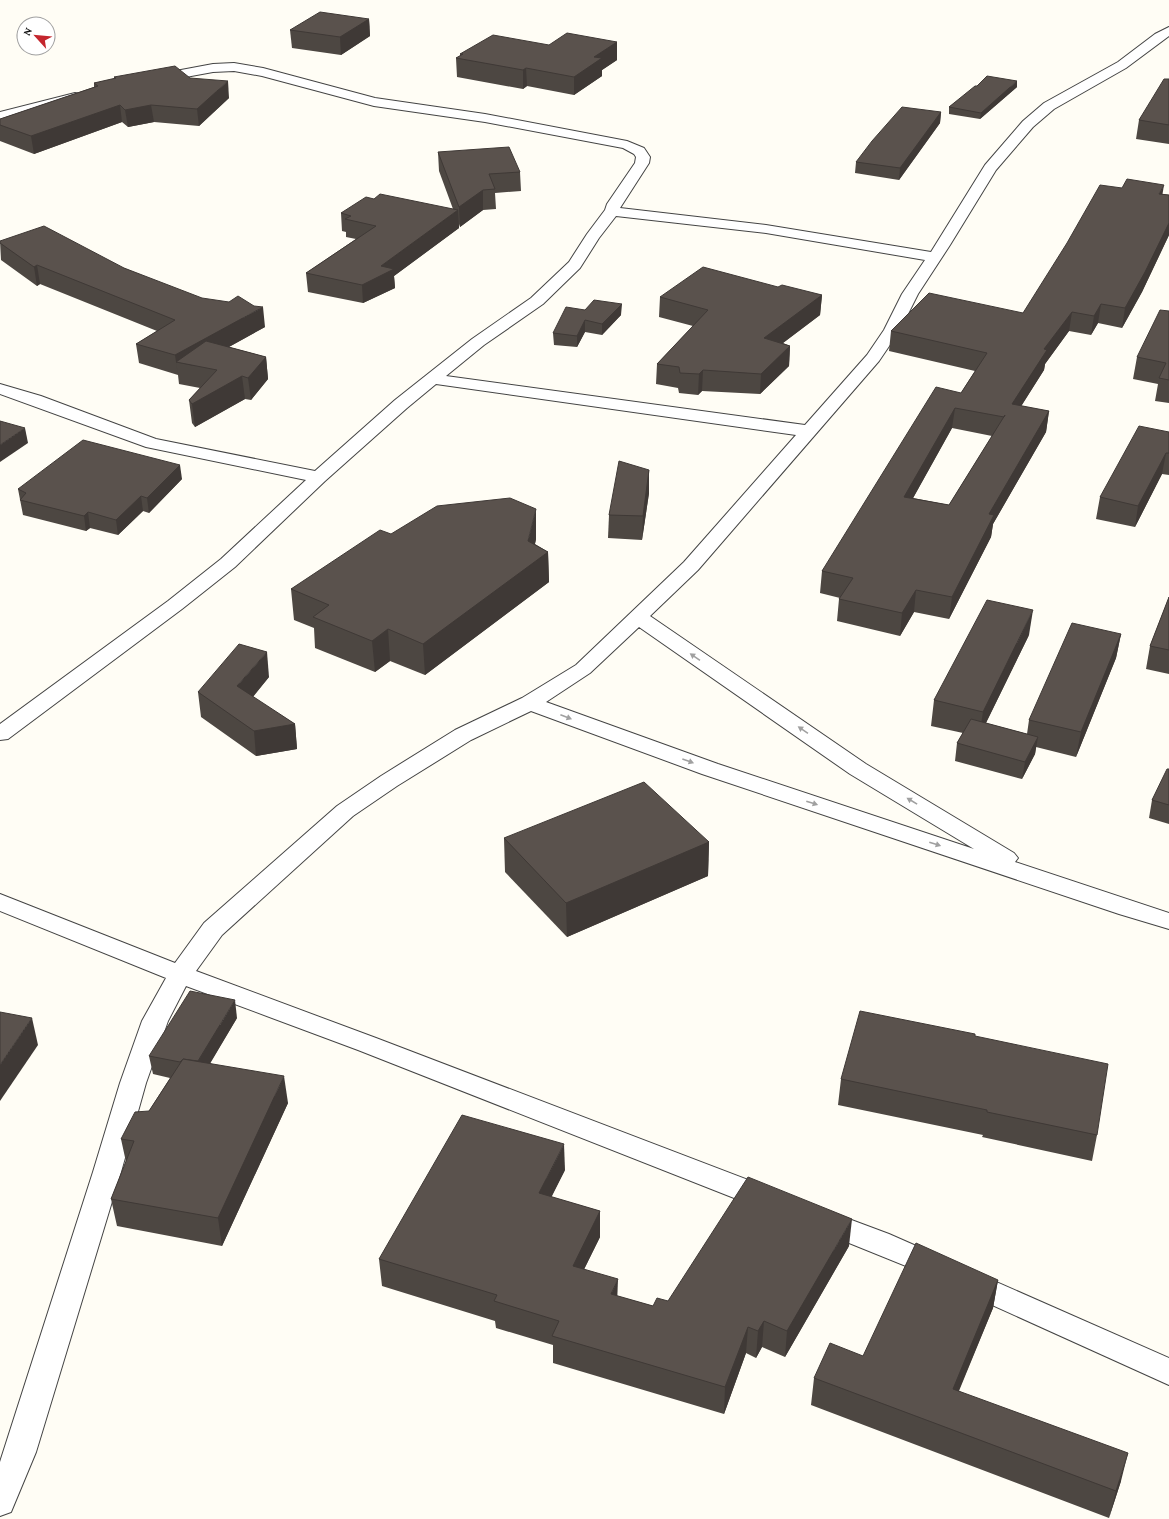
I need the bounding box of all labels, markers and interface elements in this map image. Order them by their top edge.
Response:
north arrow [16,16,56,56]
text: N [20,25,34,38]
one-way arrow [690,653,701,661]
one-way arrow [561,714,573,720]
one-way arrow [797,726,808,734]
one-way arrow [683,758,695,764]
one-way arrow [907,797,917,805]
one-way arrow [806,800,818,806]
one-way arrow [929,841,941,847]

